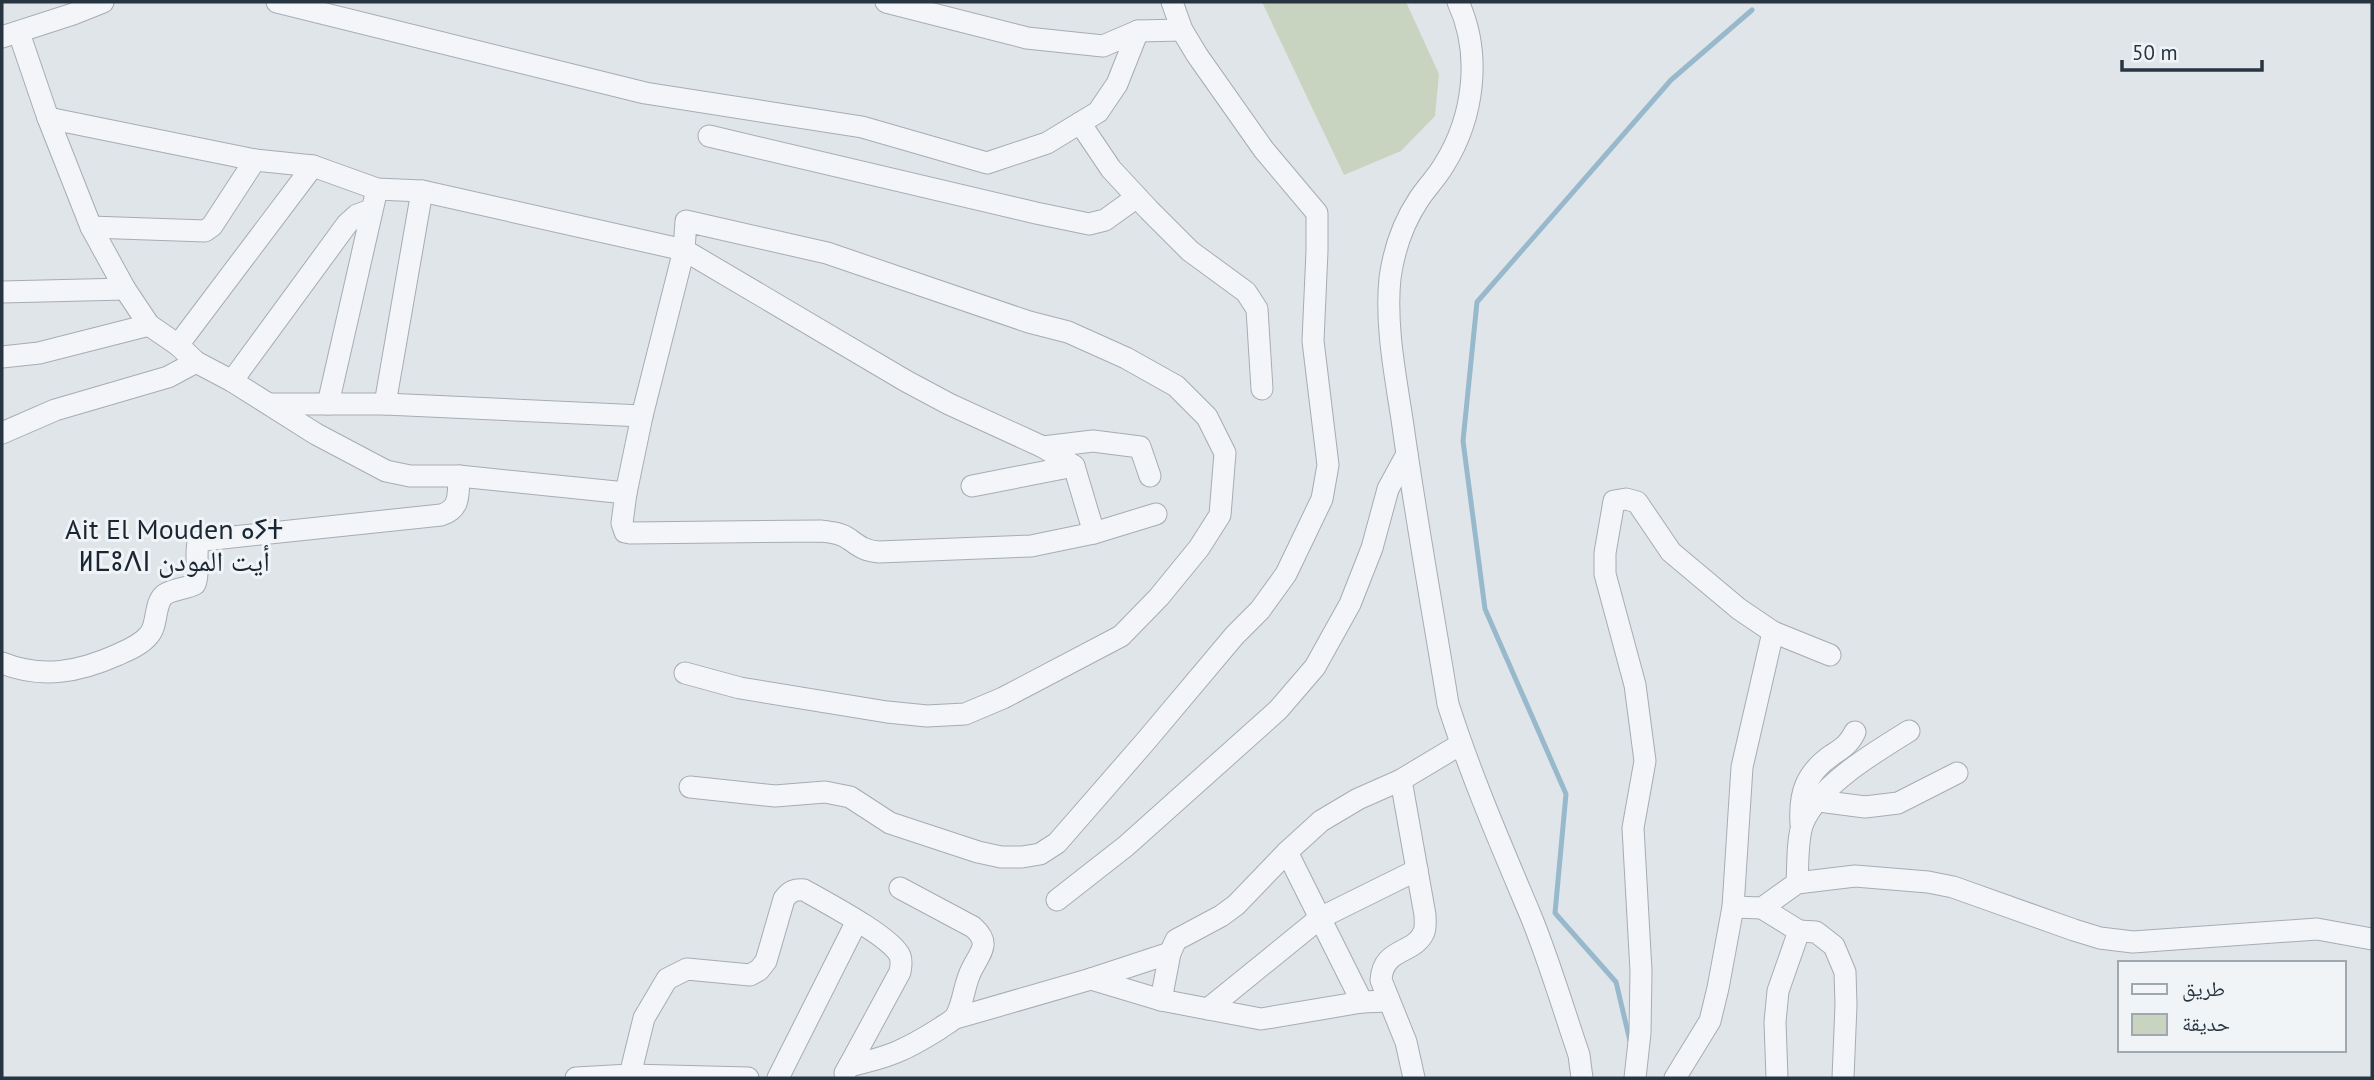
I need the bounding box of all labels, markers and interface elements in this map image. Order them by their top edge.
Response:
scale bar [2122,28,2262,72]
text: 50 m [2132,39,2178,66]
district label: Ait El Mouden ⴰⵢⵜ ⵍⵎⵓⴷⵏ أيت المودن [65,510,283,579]
legend [2118,961,2346,1052]
text: طريق [2182,975,2225,1002]
text: حديقة [2182,1010,2230,1037]

